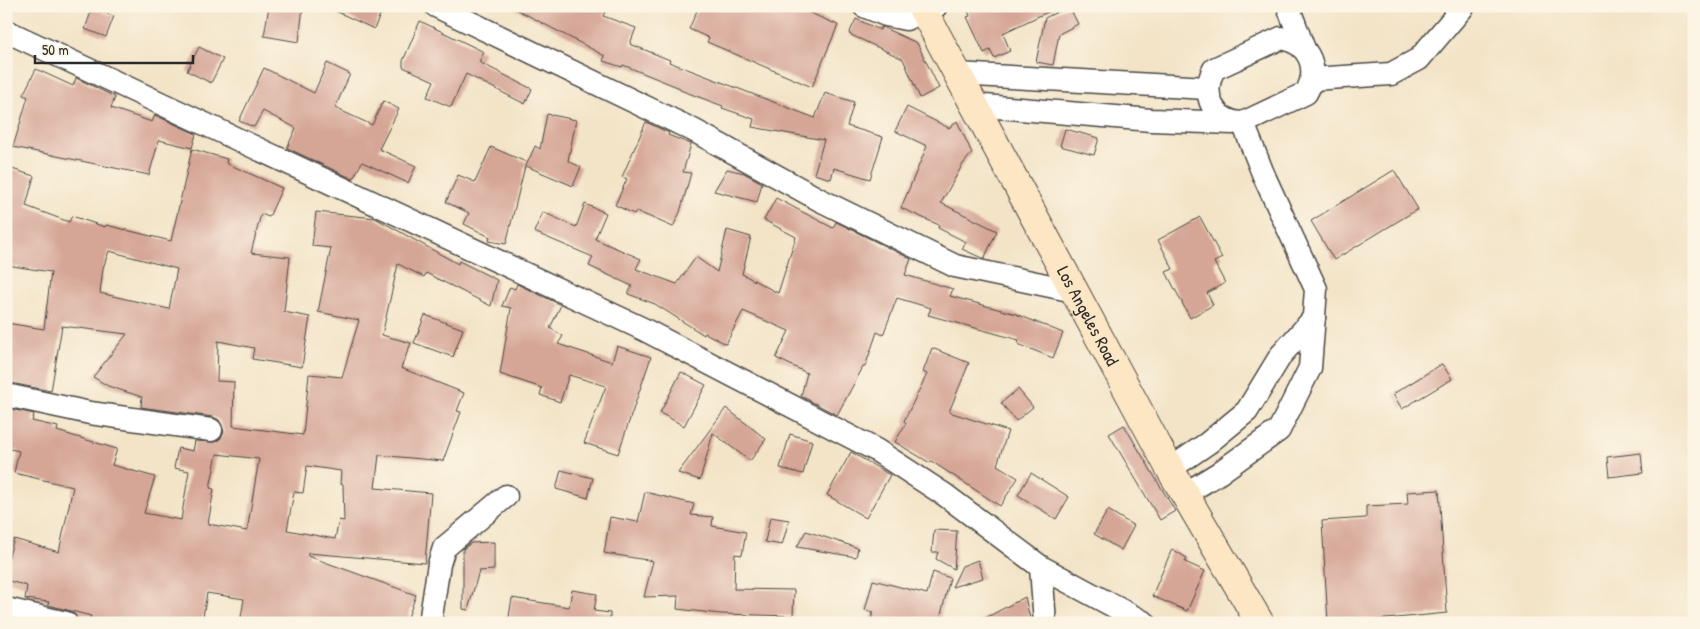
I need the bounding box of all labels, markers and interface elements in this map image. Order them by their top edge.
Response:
scale bar [35,32,192,64]
text: 50 m [42,39,69,60]
street label: Los Angeles Road [1051,262,1125,370]

